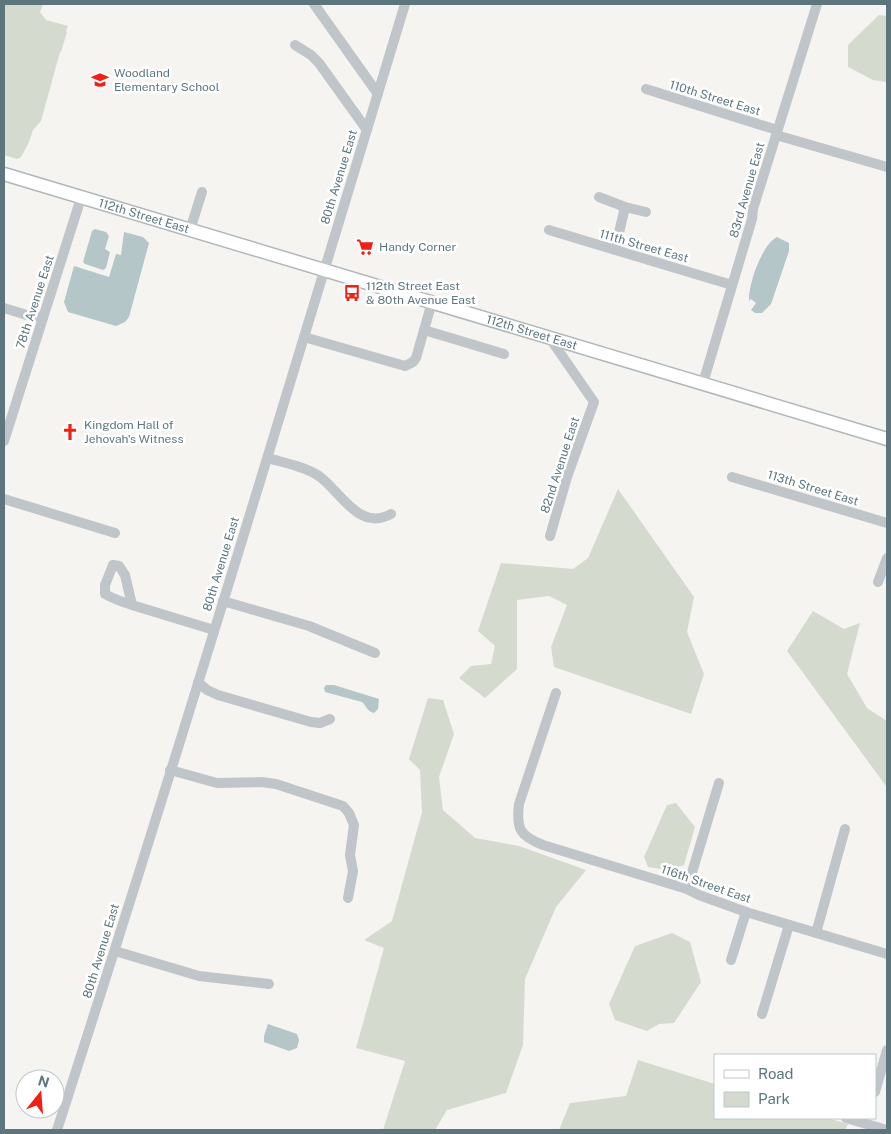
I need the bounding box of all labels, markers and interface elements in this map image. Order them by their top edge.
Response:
place label: Woodland Elementary School [114,66,220,94]
school or university icon: Woodland Elementary School [90,70,110,90]
street label: 110th Street East [668,78,762,119]
street label: 80th Avenue East [318,128,360,226]
street label: 83rd Avenue East [727,140,767,239]
street label: 112th Street East [97,196,191,236]
street label: 111th Street East [598,227,690,265]
supermarket icon: Handy Corner [355,237,375,257]
place label: Handy Corner [379,240,457,254]
street label: 78th Avenue East [13,253,57,351]
place label: 112th Street East & 80th Avenue East [366,279,476,307]
bus stop icon: 112th Street East & 80th Avenue East [342,283,362,303]
street label: 112th Street East [485,312,579,353]
street label: 82nd Avenue East [538,415,582,515]
place label: Kingdom Hall of Jehovah's Witness [84,418,184,446]
church icon: Kingdom Hall of Jehovah's Witness [60,422,80,442]
street label: 113th Street East [766,468,860,509]
street label: 80th Avenue East [200,515,242,613]
street label: 116th Street East [659,862,753,906]
street label: 80th Avenue East [80,902,122,1000]
legend [714,1054,876,1119]
text: Road [758,1065,794,1082]
north arrow [15,1069,65,1119]
text: N [36,1072,51,1091]
text: Park [758,1090,790,1107]

